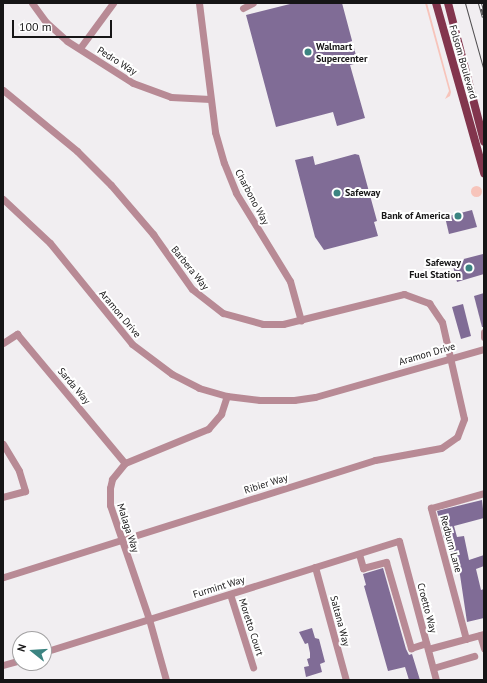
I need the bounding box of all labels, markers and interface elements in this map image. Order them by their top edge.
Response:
scale bar [14,12,114,38]
text: 100 m [19,19,52,34]
street label: Folsom Boulevard [447,23,479,101]
place label: Walmart Supercenter [316,40,367,64]
street label: Pedro Way [95,44,139,78]
marker: Walmart Supercenter [303,47,313,57]
street label: Charbono Way [232,167,272,227]
place label: Safeway [345,187,380,199]
marker: Safeway [332,188,342,198]
place label: Bank of America [381,210,450,222]
marker: Bank of America [453,211,463,221]
street label: Barbera Way [169,244,211,292]
place label: Safeway Fuel Station [409,256,461,280]
marker: Safeway Fuel Station [464,263,474,273]
street label: Aramon Drive [97,288,143,340]
street label: Aramon Drive [397,340,457,368]
street label: Sarda Way [55,365,93,407]
street label: Ribier Way [243,472,289,496]
street label: Malaga Way [114,502,142,554]
street label: Redburn Lane [438,514,464,574]
street label: Furmint Way [192,573,246,601]
street label: Croetto Way [415,582,439,634]
street label: Saltana Way [327,594,353,648]
street label: Moretto Court [236,597,266,657]
north arrow [12,631,52,671]
text: N [14,642,29,653]

